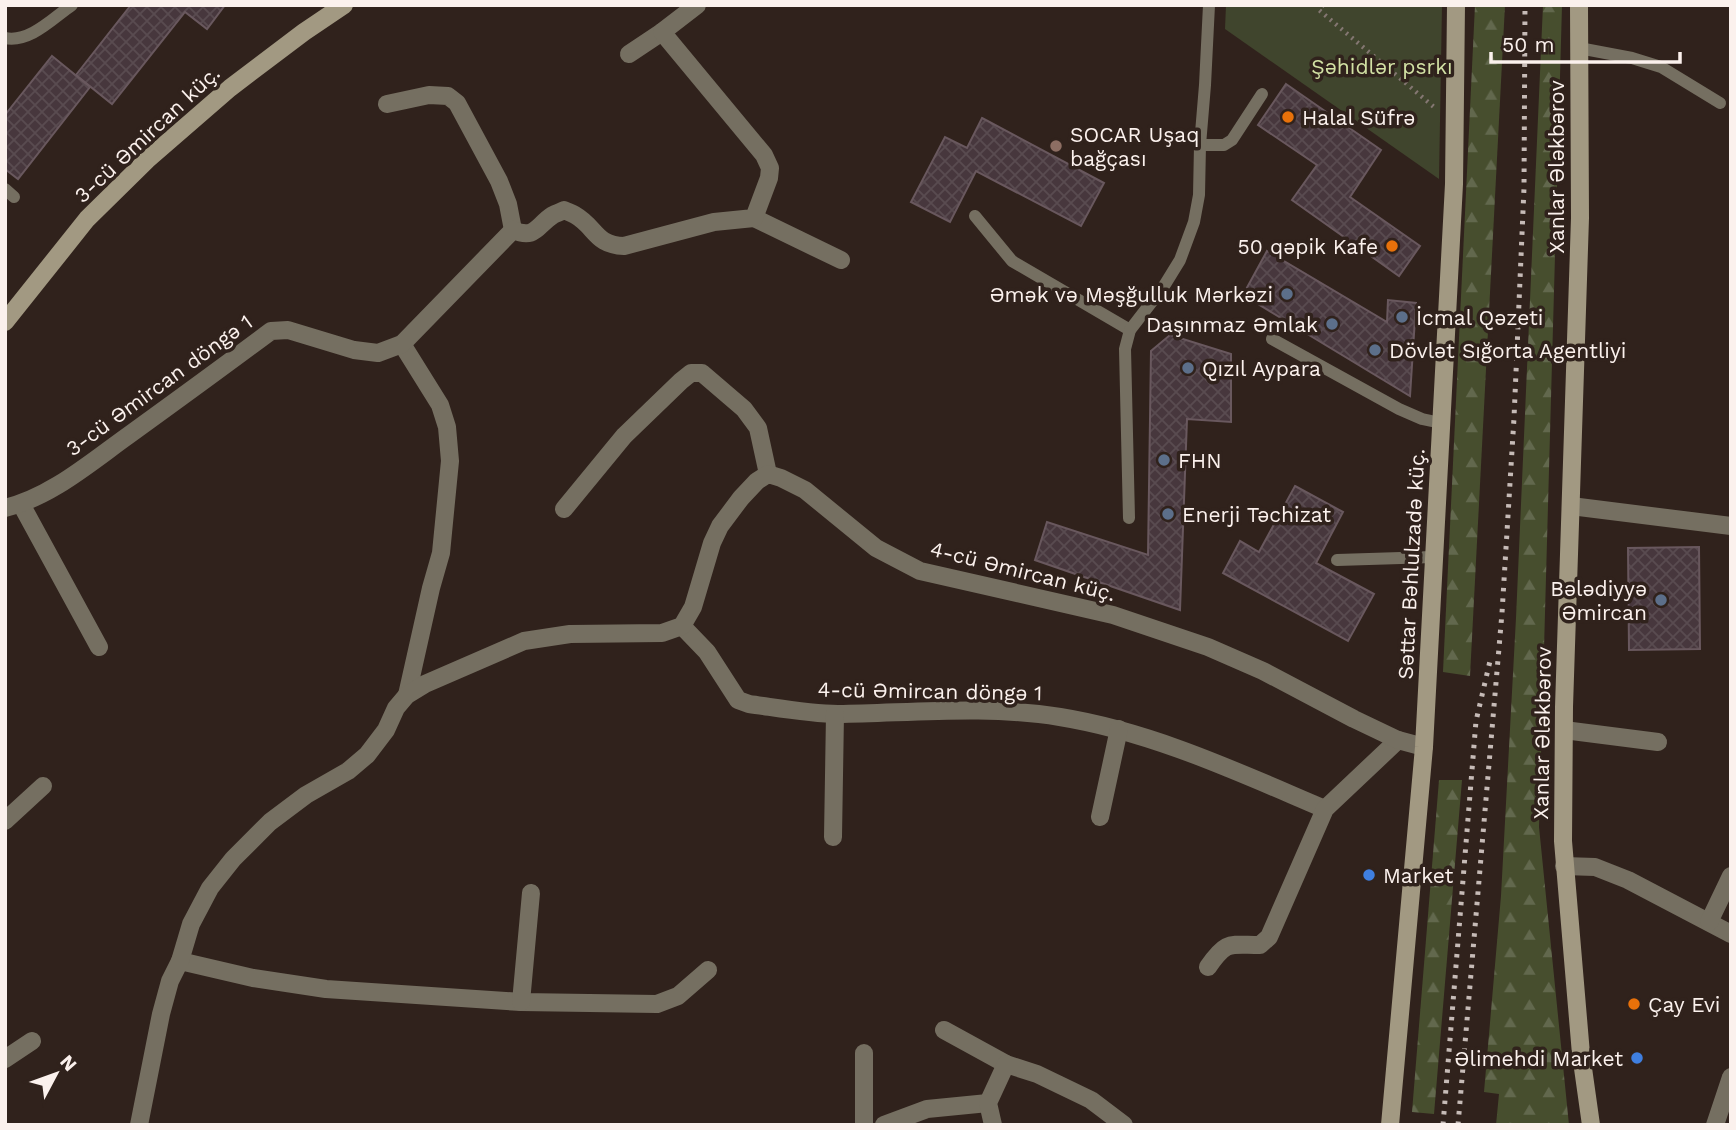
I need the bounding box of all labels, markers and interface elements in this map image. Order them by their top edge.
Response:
scale bar [1491,21,1680,65]
text: 50 m [1502,32,1554,57]
park label: Şəhidlər psrkı [1311,54,1453,79]
street label: 3-cü Əmircan küç. [69,60,225,208]
street label: Xanlar Ələkbərov [1544,80,1569,254]
place label: Halal Süfrə [1302,105,1415,130]
marker: Halal Süfrə [1280,109,1296,125]
place label: SOCAR Uşaq bağçası [1070,122,1199,171]
marker: SOCAR Uşaq bağçası [1048,138,1064,154]
place label: 50 qəpik Kafe [1238,234,1378,259]
marker: 50 qəpik Kafe [1384,238,1400,254]
place label: Əmək və Məşğulluk Mərkəzi [990,282,1273,307]
marker: Əmək və Məşğulluk Mərkəzi [1279,286,1295,302]
place label: İcmal Qəzeti [1416,305,1543,330]
street label: 3-cü Əmircan döngə 1 [61,309,257,461]
marker: İcmal Qəzeti [1394,309,1410,325]
place label: Daşınmaz Əmlak [1146,312,1318,337]
marker: Daşınmaz Əmlak [1324,316,1340,332]
place label: Dövlət Sığorta Agentliyi [1389,338,1626,363]
marker: Dövlət Sığorta Agentliyi [1367,342,1383,358]
place label: Qızıl Aypara [1202,356,1321,381]
marker: Qızıl Aypara [1180,360,1196,376]
place label: FHN [1178,448,1222,473]
street label: Səttar Bəhlulzadə küç. [1392,448,1430,680]
marker: FHN [1156,452,1172,468]
place label: Enerji Təchizat [1182,502,1331,527]
marker: Enerji Təchizat [1160,506,1176,522]
street label: 4-cü Əmircan küç. [928,536,1118,606]
place label: Bələdiyyə Əmircan [1550,576,1647,625]
marker: Bələdiyyə Əmircan [1653,592,1669,608]
street label: Xanlar Ələkbərov [1528,646,1556,820]
street label: 4-cü Əmircan döngə 1 [817,677,1043,705]
place label: Market [1383,863,1454,888]
marker: Market [1361,867,1377,883]
place label: Çay Evi [1648,992,1720,1017]
marker: Çay Evi [1626,996,1642,1012]
north arrow [21,1039,91,1109]
place label: Əlimehdi Market [1455,1046,1623,1071]
text: N [55,1050,82,1076]
marker: Əlimehdi Market [1629,1050,1645,1066]

